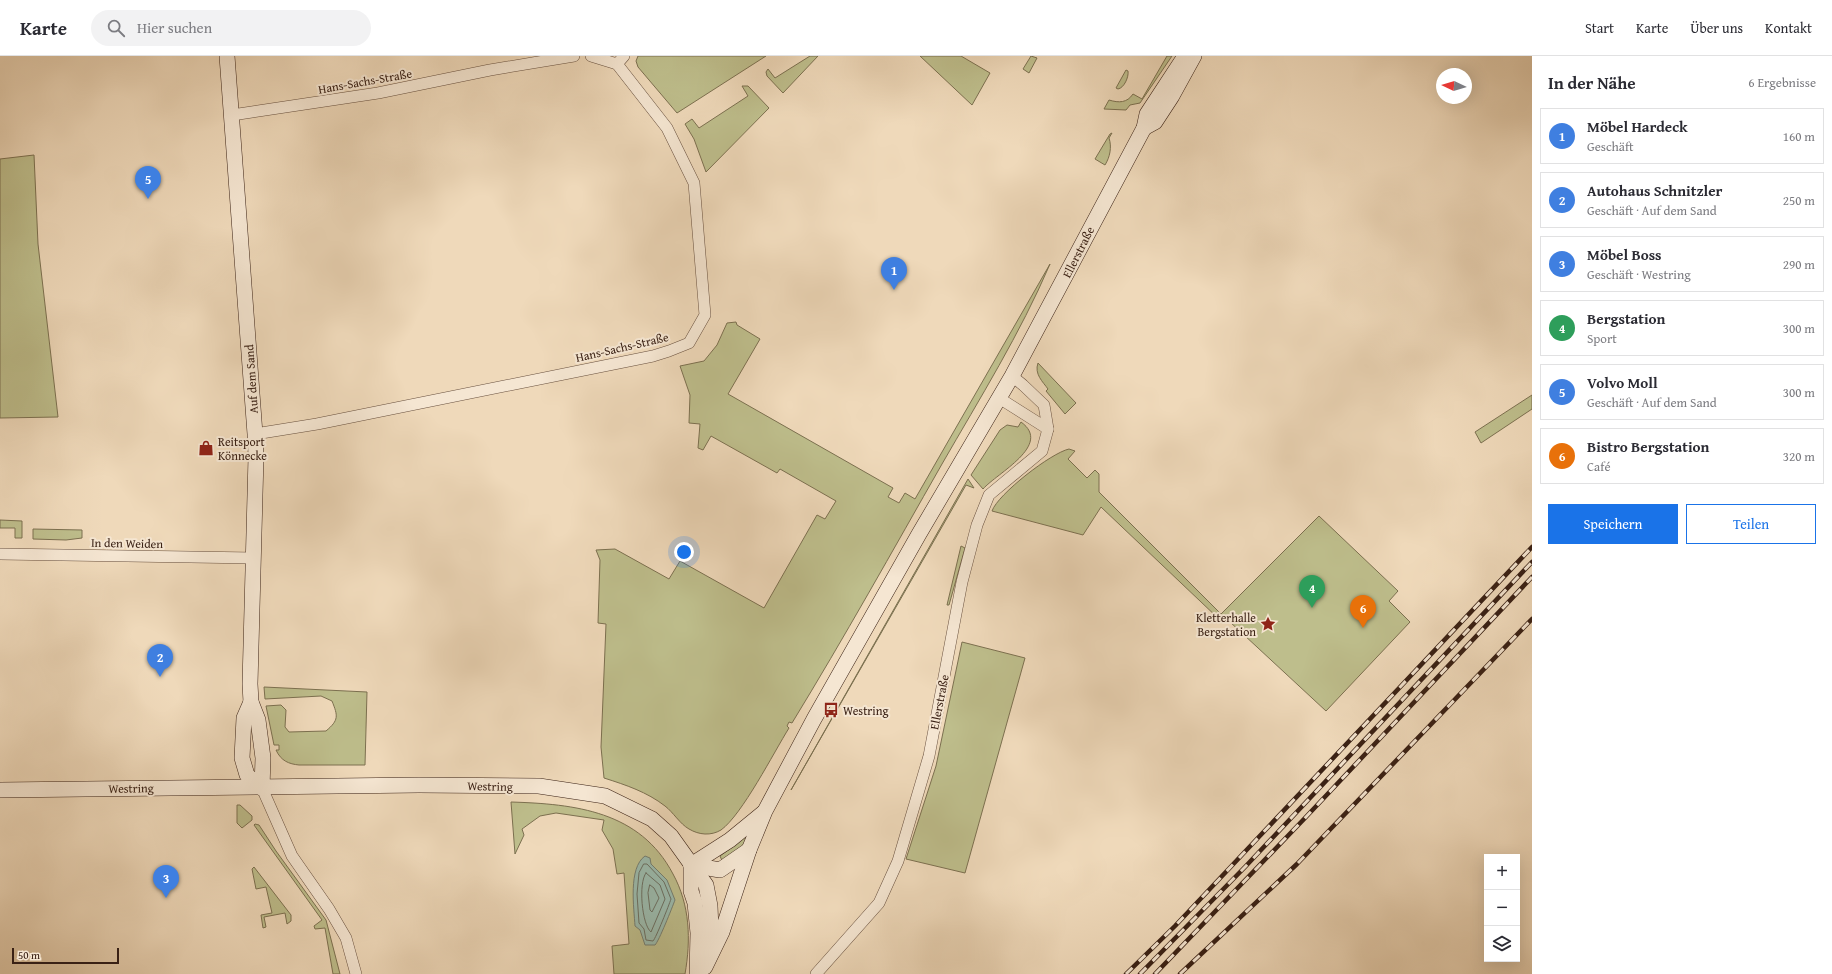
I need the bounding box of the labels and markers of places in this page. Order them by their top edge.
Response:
pin: 5 [135,166,161,199]
pin: 1 [881,257,907,290]
place label: Reitsport Könnecke [218,433,267,464]
shop icon: Reitsport Könnecke [197,439,215,457]
pin: 4 [1299,575,1325,608]
pin: 6 [1350,595,1376,628]
place label: Kletterhalle Bergstation [1196,609,1256,640]
place icon: Kletterhalle Bergstation [1259,615,1277,633]
pin: 2 [147,644,173,677]
bus stop icon: Westring [822,701,840,719]
place label: Westring [843,702,888,719]
pin: 3 [153,865,179,898]

